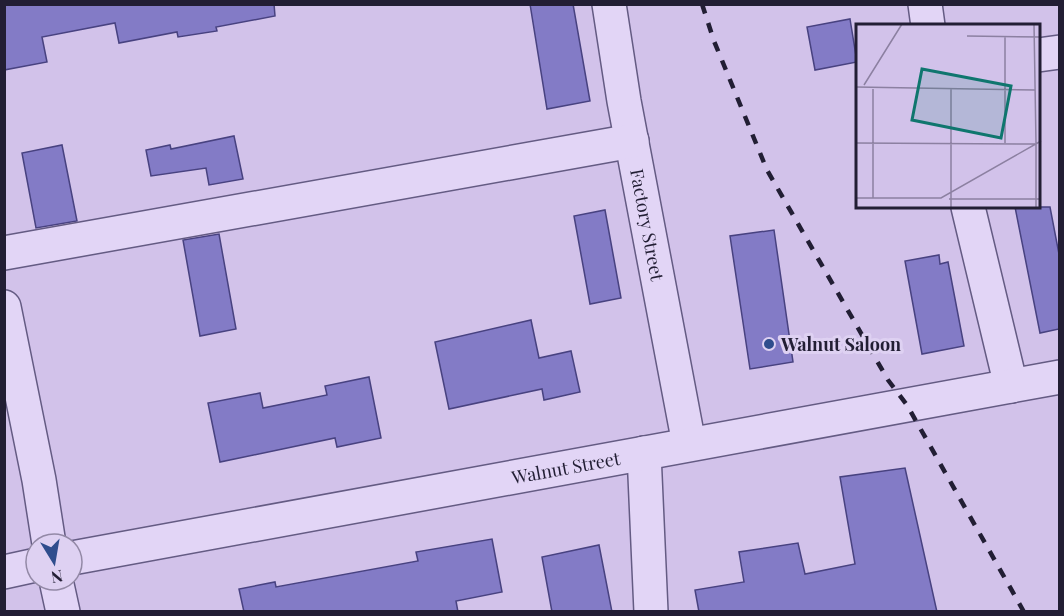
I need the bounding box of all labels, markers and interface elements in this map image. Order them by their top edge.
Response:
inset map [856,24,1040,208]
street label: Factory Street [625,167,670,283]
place label: Walnut Saloon [780,332,901,356]
marker: Walnut Saloon [762,337,776,351]
street label: Walnut Street [509,446,622,489]
north arrow [24,532,84,592]
text: N [49,566,65,589]

